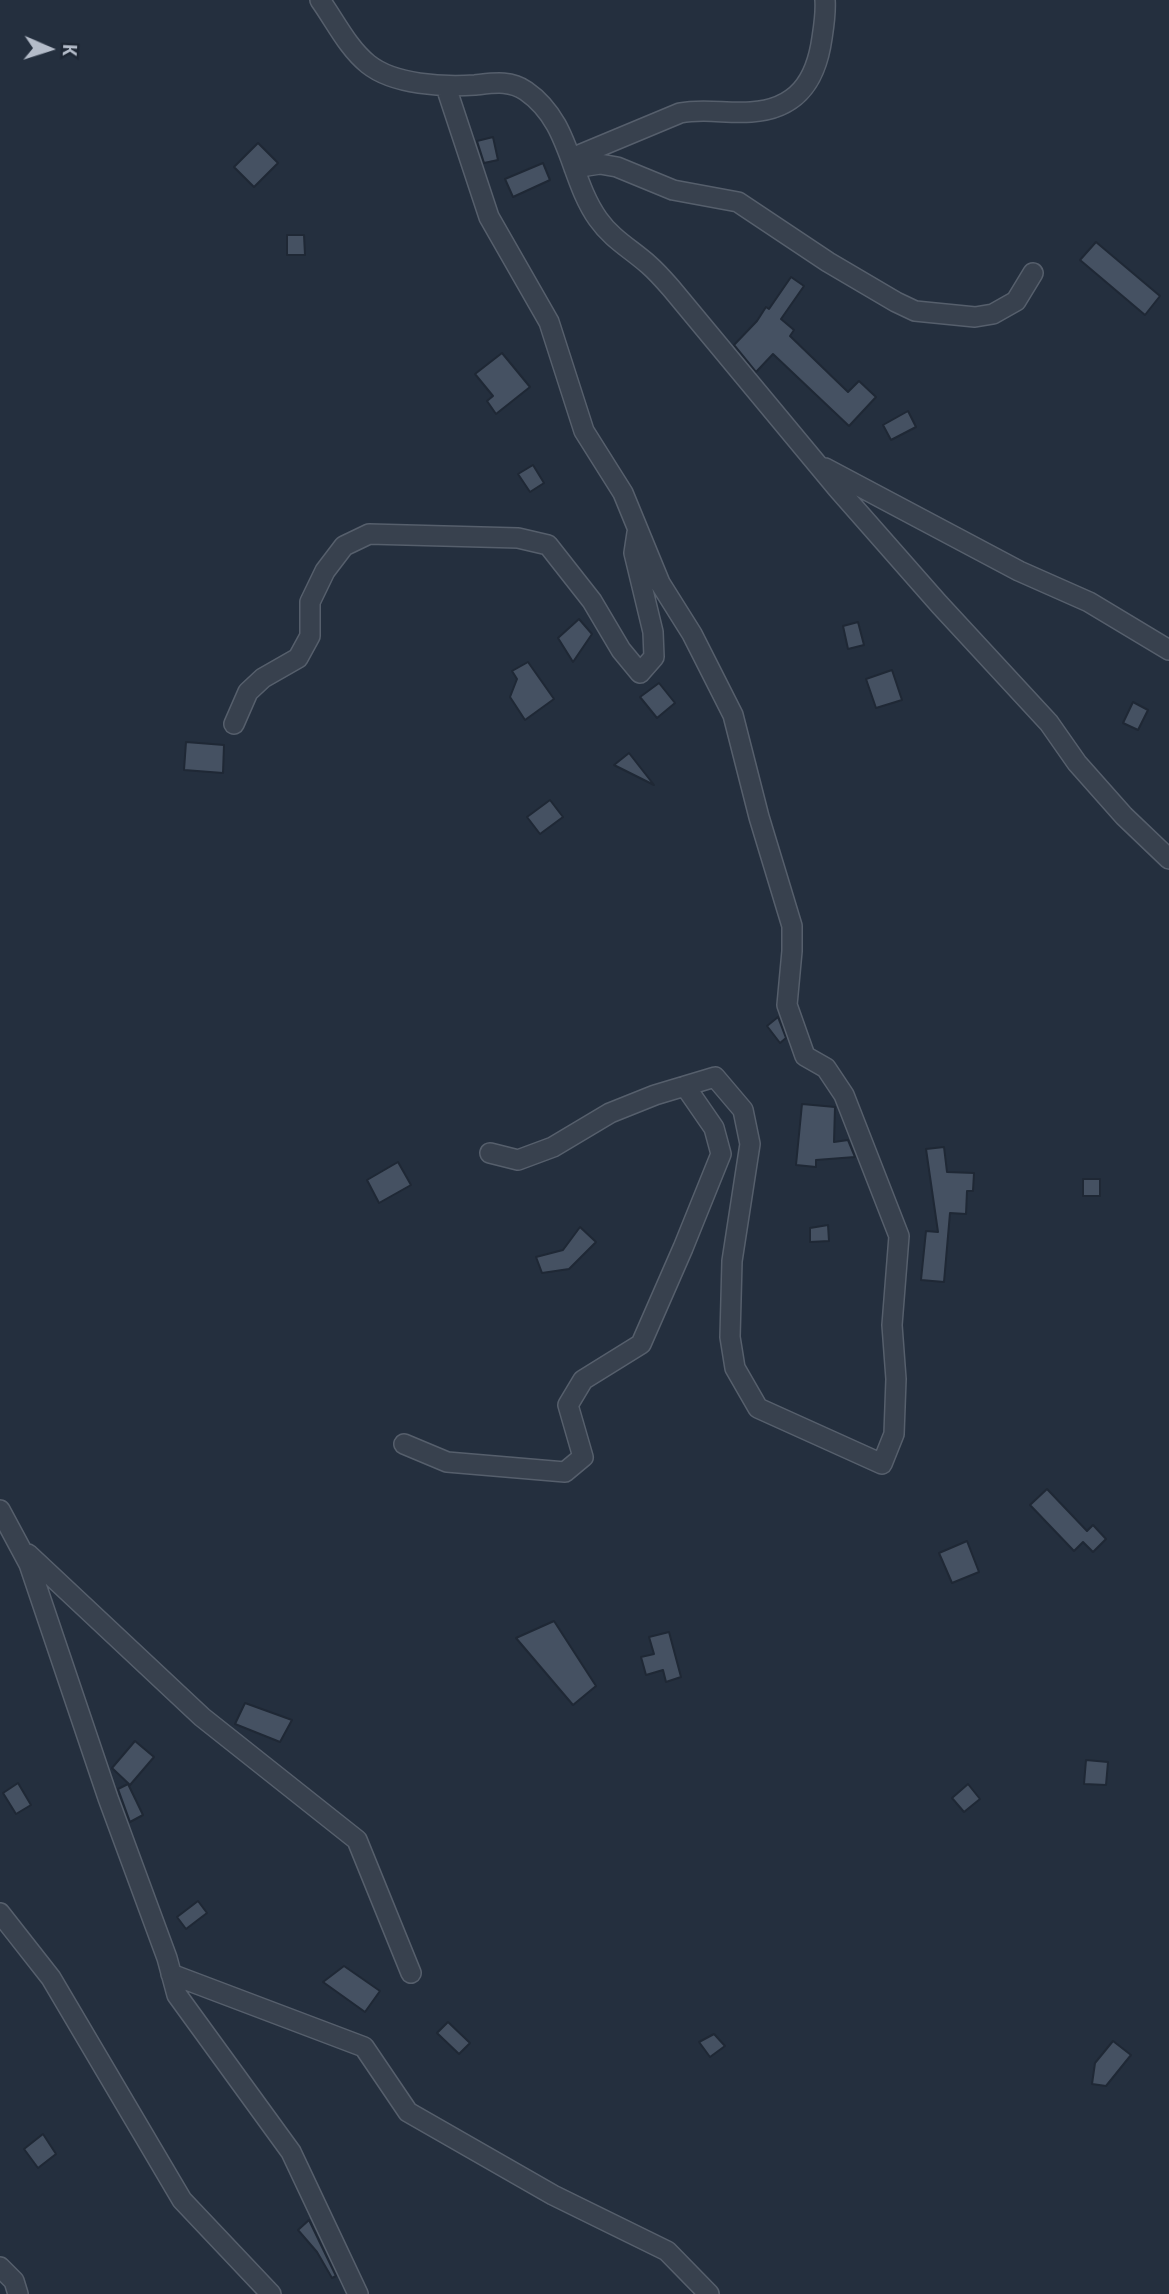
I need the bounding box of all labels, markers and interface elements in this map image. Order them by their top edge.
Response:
north arrow [14,14,84,84]
text: K [59,44,82,57]

